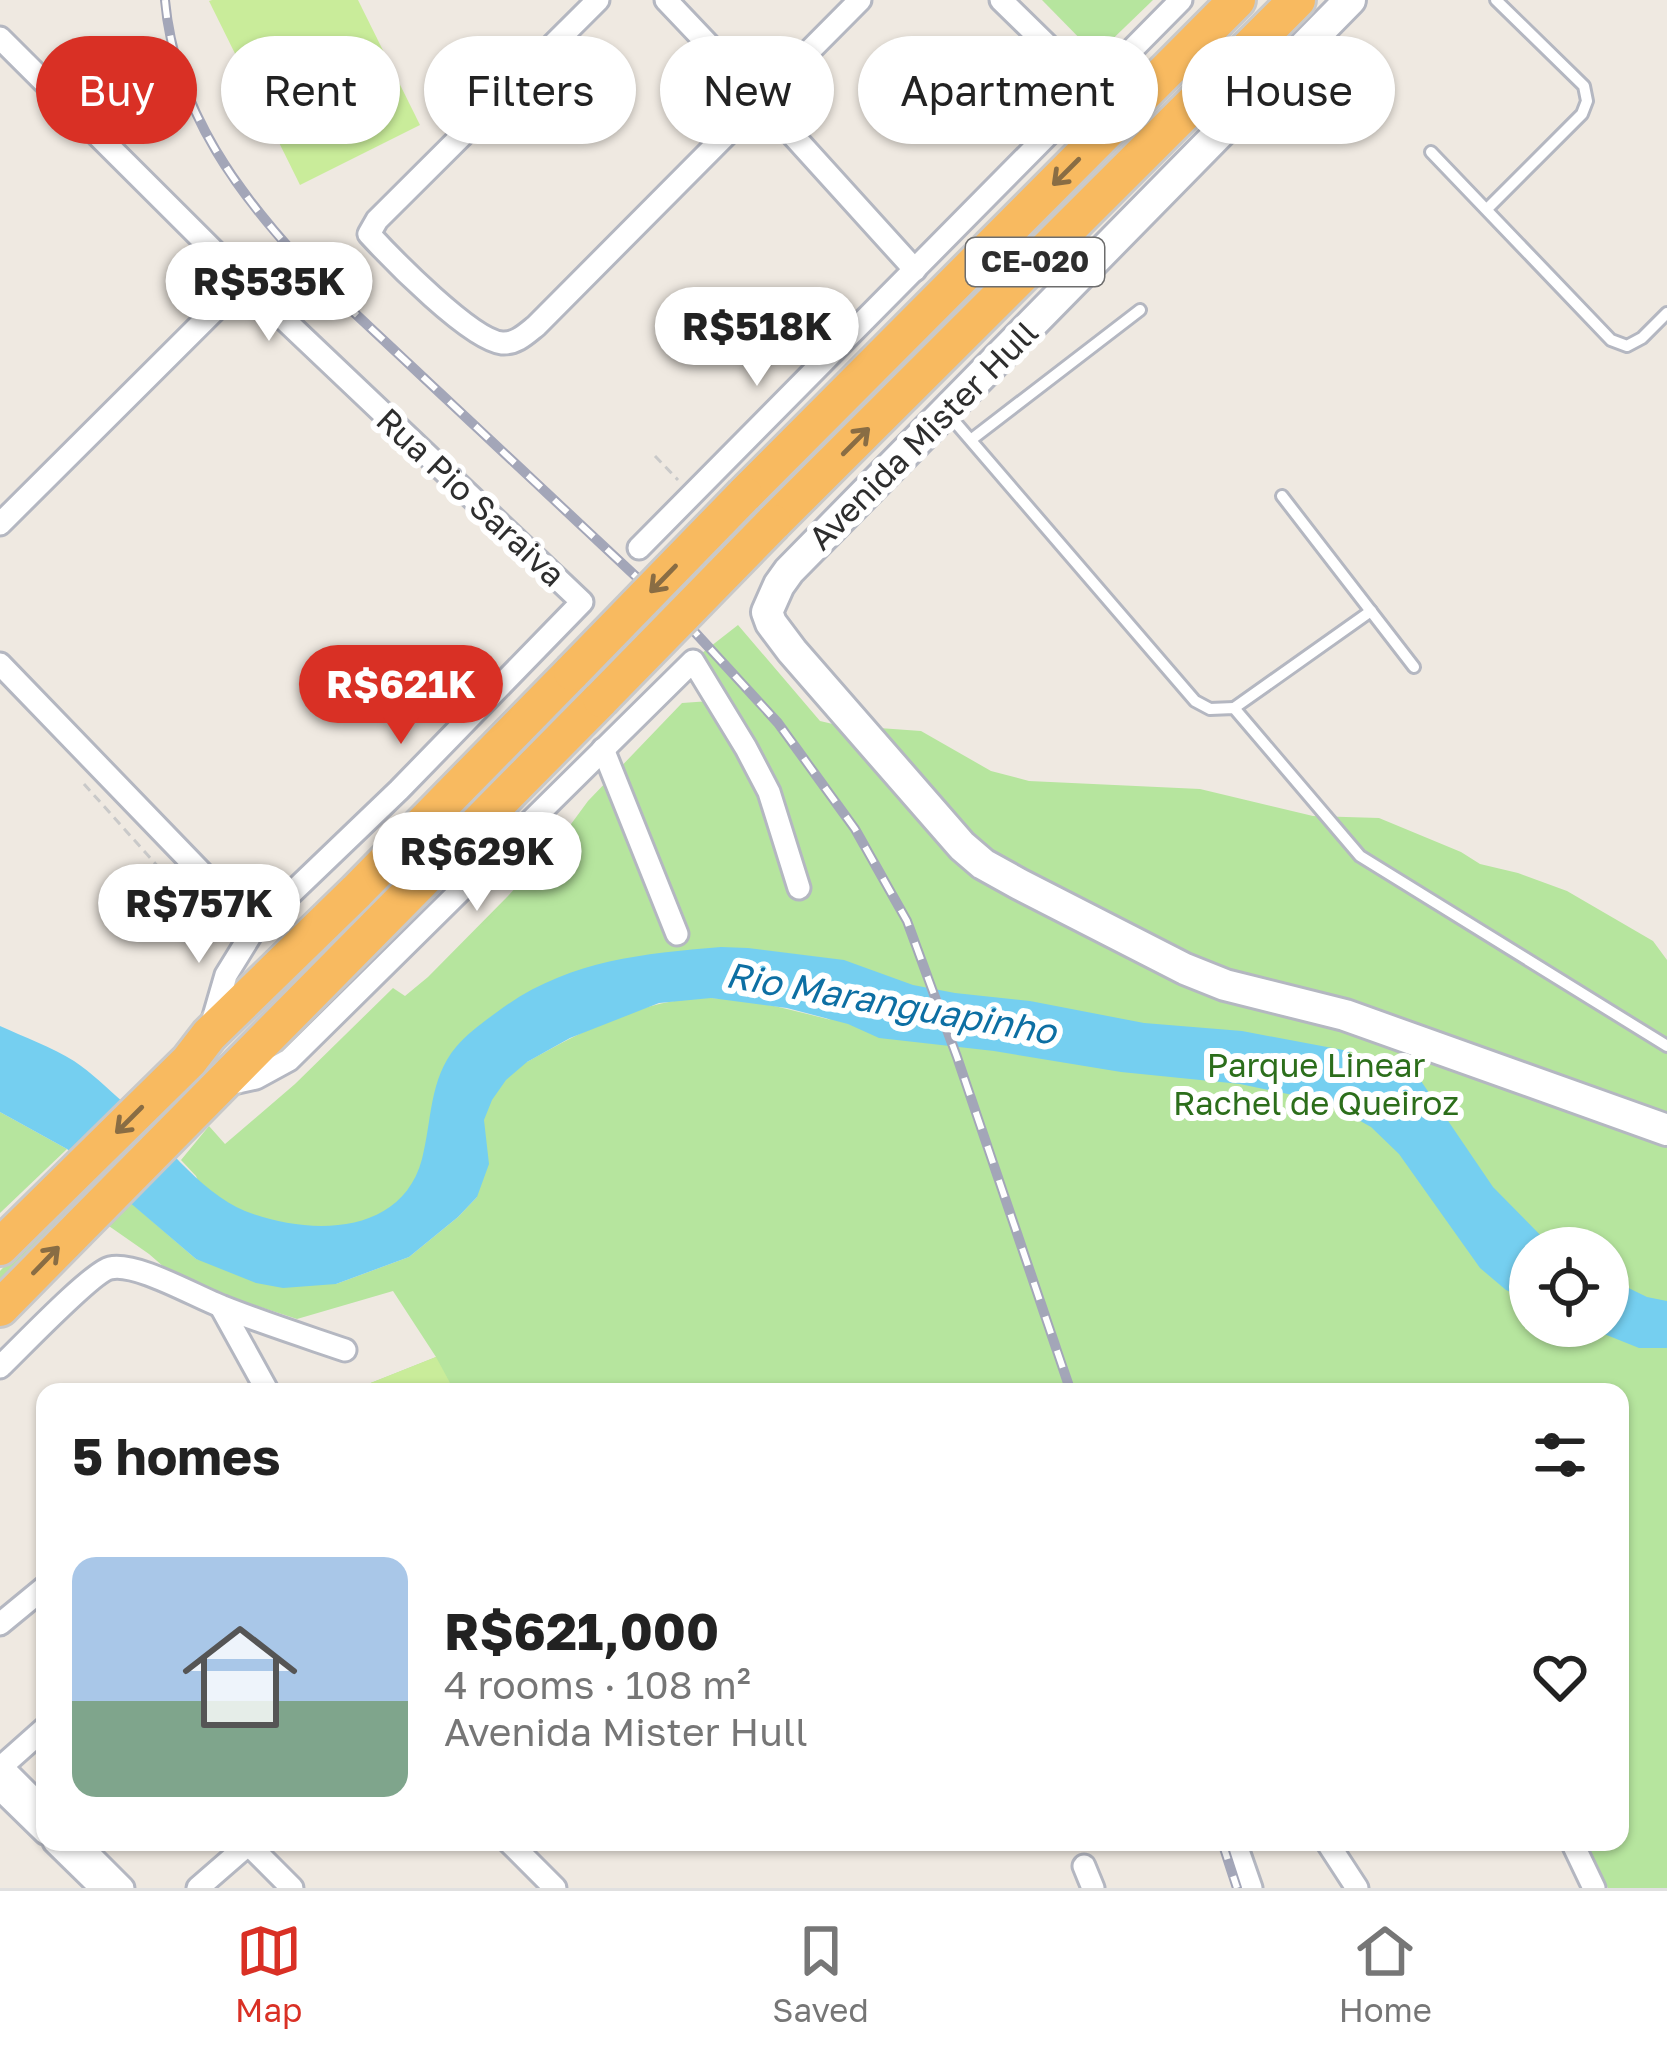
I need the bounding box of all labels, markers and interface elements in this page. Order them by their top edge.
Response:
chip: Buy [36,36,197,144]
chip: Rent [221,36,400,144]
chip: Filters [424,36,636,144]
chip: New [660,36,834,144]
chip: Apartment [858,36,1158,144]
chip: House [1182,36,1395,144]
one-way arrow [1052,157,1080,186]
road number: CE-020 [966,238,1104,286]
pin: R$535K [171,242,367,344]
text: R$535K [193,257,345,304]
pin: R$518K [659,287,855,389]
text: R$518K [682,302,832,349]
street label: Avenida Mister Hull [800,312,1045,557]
street label: Rua Pio Saraiva [369,399,574,594]
one-way arrow [841,427,870,455]
one-way arrow [649,563,677,593]
pin: R$621K [303,645,499,747]
text: R$621K [326,660,476,707]
pin: R$629K [379,812,575,914]
text: R$629K [400,827,554,874]
pin: R$757K [101,864,297,966]
text: R$757K [125,879,273,926]
water label: Rio Maranguapinho [723,952,1062,1053]
park label: Parque Linear Rachel de Queiroz [1173,1045,1459,1122]
one-way arrow [115,1105,144,1134]
map controls [1509,1227,1629,1347]
button: locate [1509,1227,1629,1347]
one-way arrow [32,1246,60,1275]
icon: filters [1527,1422,1593,1488]
text: 5 homes [72,1425,281,1486]
text: R$621,000 [444,1600,719,1661]
icon: home [168,1605,312,1749]
icon: heart [1527,1644,1593,1710]
text: 4 rooms · 108 m² [444,1661,751,1708]
text: Avenida Mister Hull [444,1708,808,1755]
tab: Map [235,1918,302,2029]
tab: Saved [772,1918,869,2029]
tab: Home [1339,1918,1432,2029]

